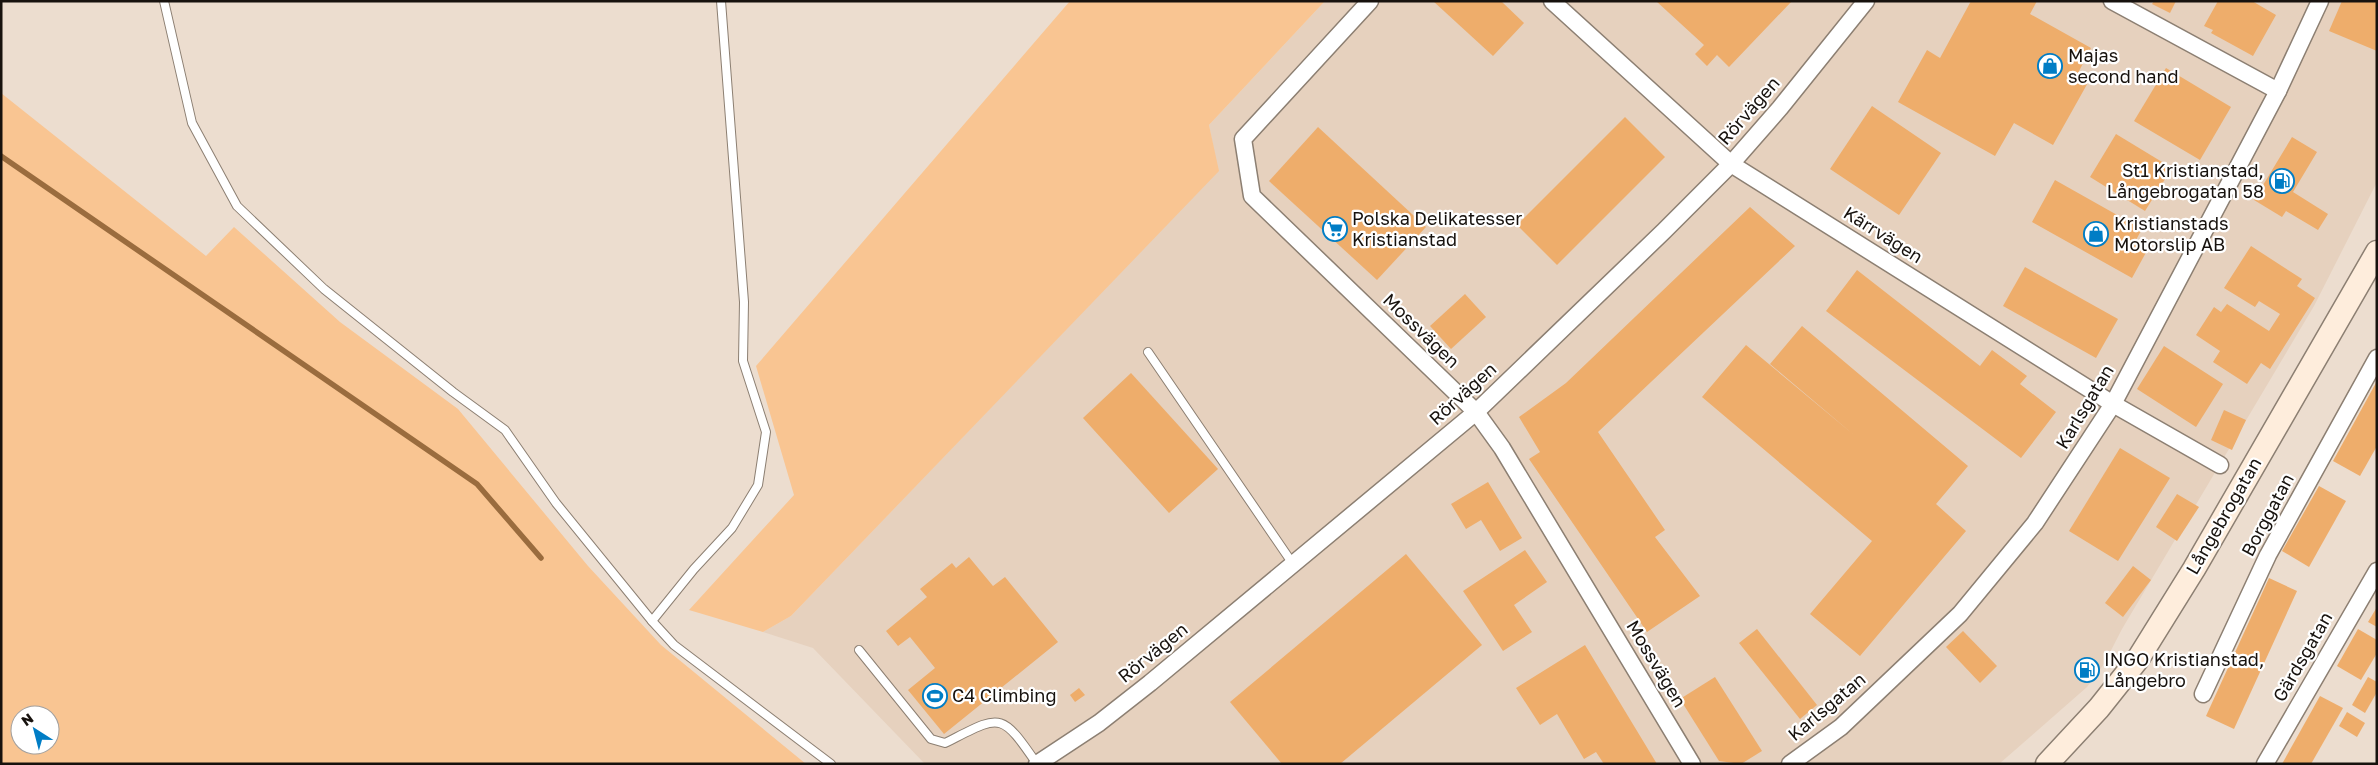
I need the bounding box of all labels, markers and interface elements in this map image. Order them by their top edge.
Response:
place label: Majas second hand [2068,44,2179,87]
shop icon: Majas second hand [2037,53,2063,79]
street label: Rörvägen [1713,72,1784,149]
place label: St1 Kristianstad, Långebrogatan 58 [2107,159,2264,202]
fuel station icon: St1 Kristianstad, Långebrogatan 58 [2269,168,2295,194]
street label: Kärrvägen [1840,201,1927,267]
place label: Polska Delikatesser Kristianstad [1352,207,1522,250]
place label: Kristianstads Motorslip AB [2114,212,2229,255]
supermarket icon: Polska Delikatesser Kristianstad [1322,216,1348,242]
shop icon: Kristianstads Motorslip AB [2083,221,2109,247]
street label: Mossvägen [1379,288,1465,372]
street label: Rörvägen [1424,357,1500,429]
street label: Karlsgatan [2050,360,2118,453]
street label: Långebrogatan [2181,453,2266,578]
street label: Borggatan [2236,470,2298,560]
street label: Gärdsgatan [2268,608,2337,705]
street label: Mossvägen [1622,616,1691,711]
street label: Rörvägen [1113,618,1192,687]
place label: INGO Kristianstad, Långebro [2104,648,2264,691]
fuel station icon: INGO Kristianstad, Långebro [2074,657,2100,683]
street label: Karlsgatan [1783,668,1870,745]
sports icon: C4 Climbing [922,683,948,709]
place label: C4 Climbing [952,684,1057,706]
north arrow [10,705,60,755]
text: N [18,709,36,729]

